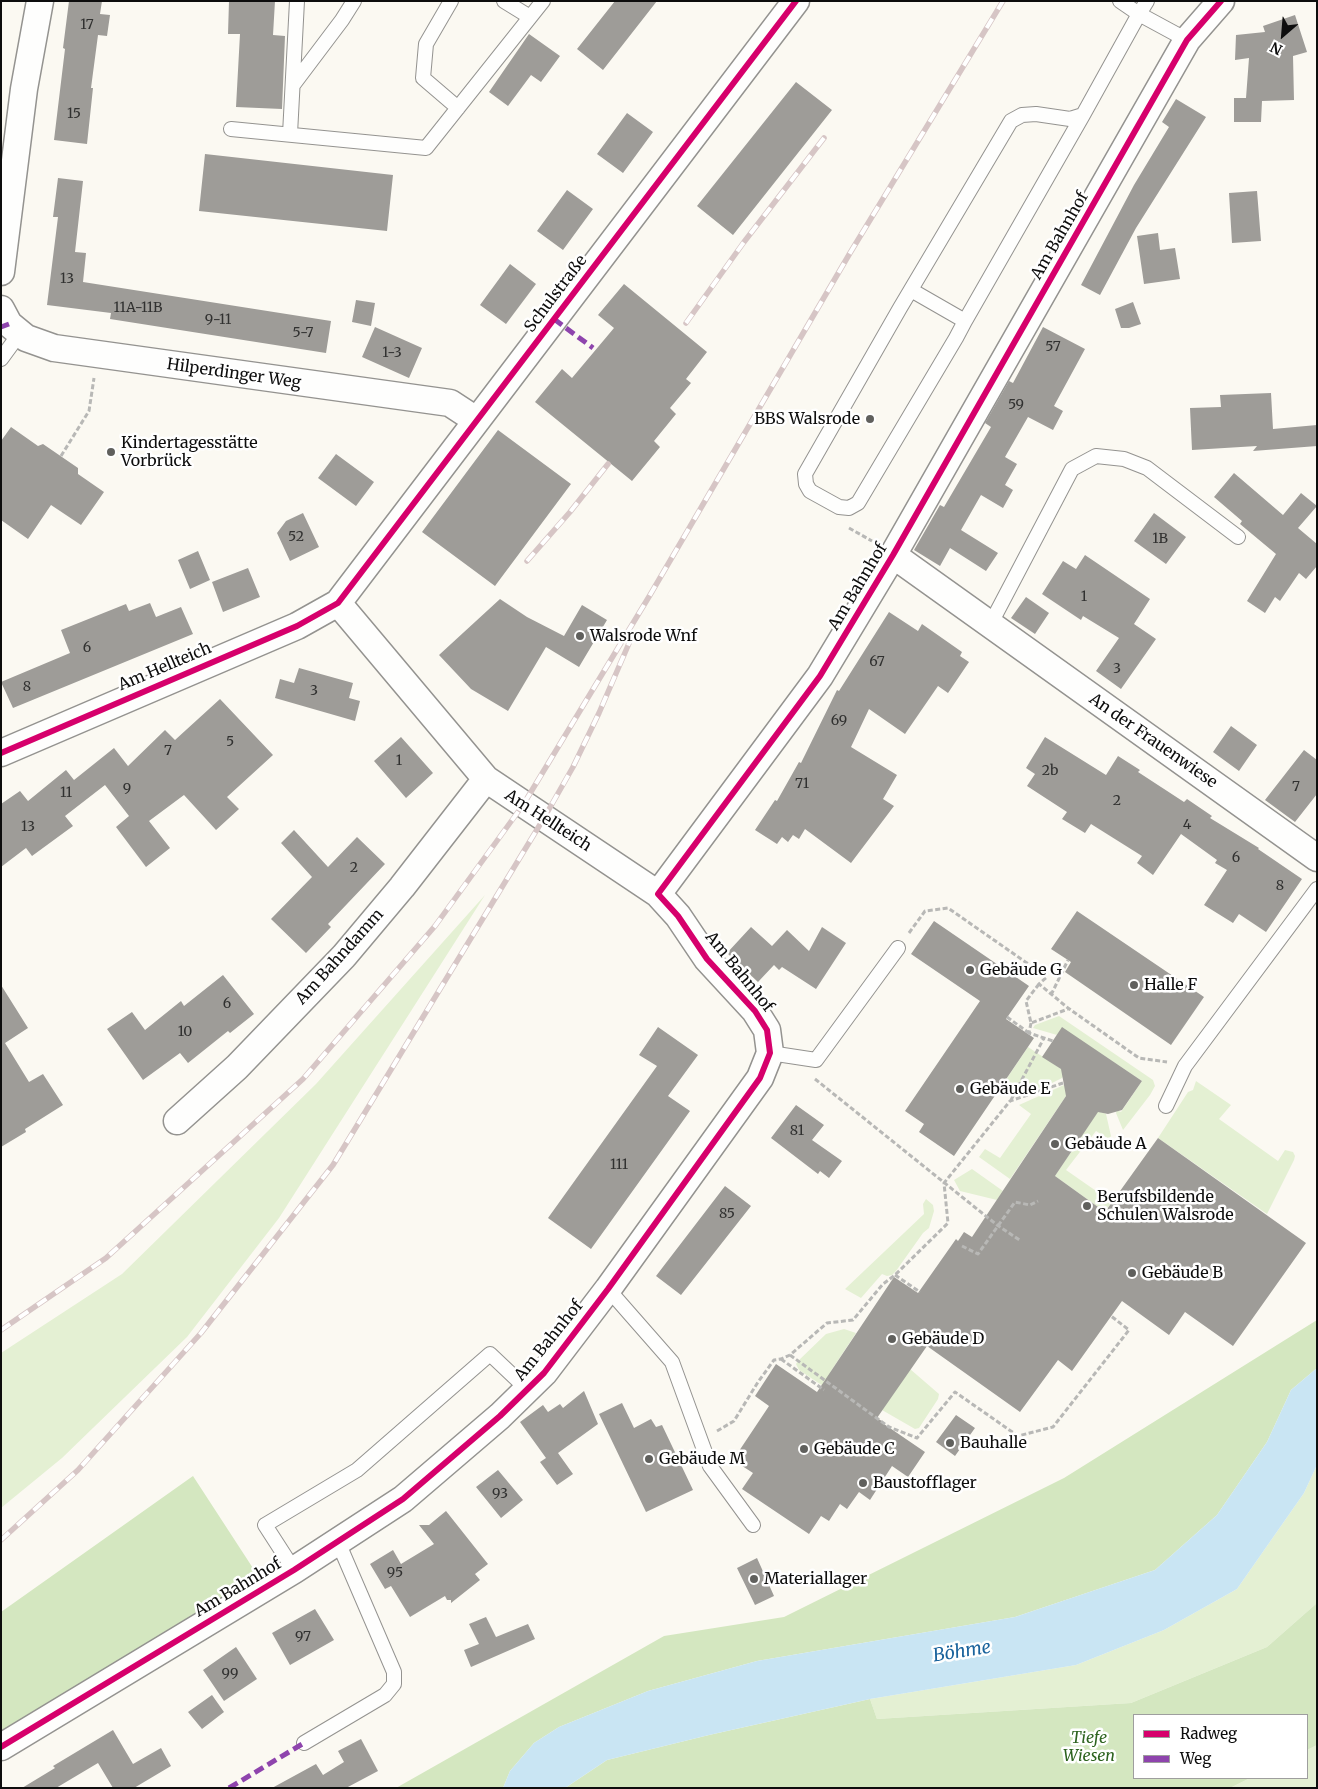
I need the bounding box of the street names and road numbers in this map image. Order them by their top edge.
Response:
street label: Am Bahnhof [1027,189,1093,283]
street label: Schulstraße [521,252,591,336]
street label: Hilperdinger Weg [166,355,302,393]
street label: Am Bahnhof [825,540,891,634]
street label: Am Hellteich [116,639,214,695]
street label: An der Frauenwiese [1085,690,1221,792]
street label: Am Hellteich [501,786,595,856]
street label: Am Bahndamm [292,905,388,1009]
street label: Am Bahnhof [701,928,777,1016]
street label: Am Bahnhof [511,1297,587,1385]
street label: Am Bahnhof [191,1555,285,1621]

